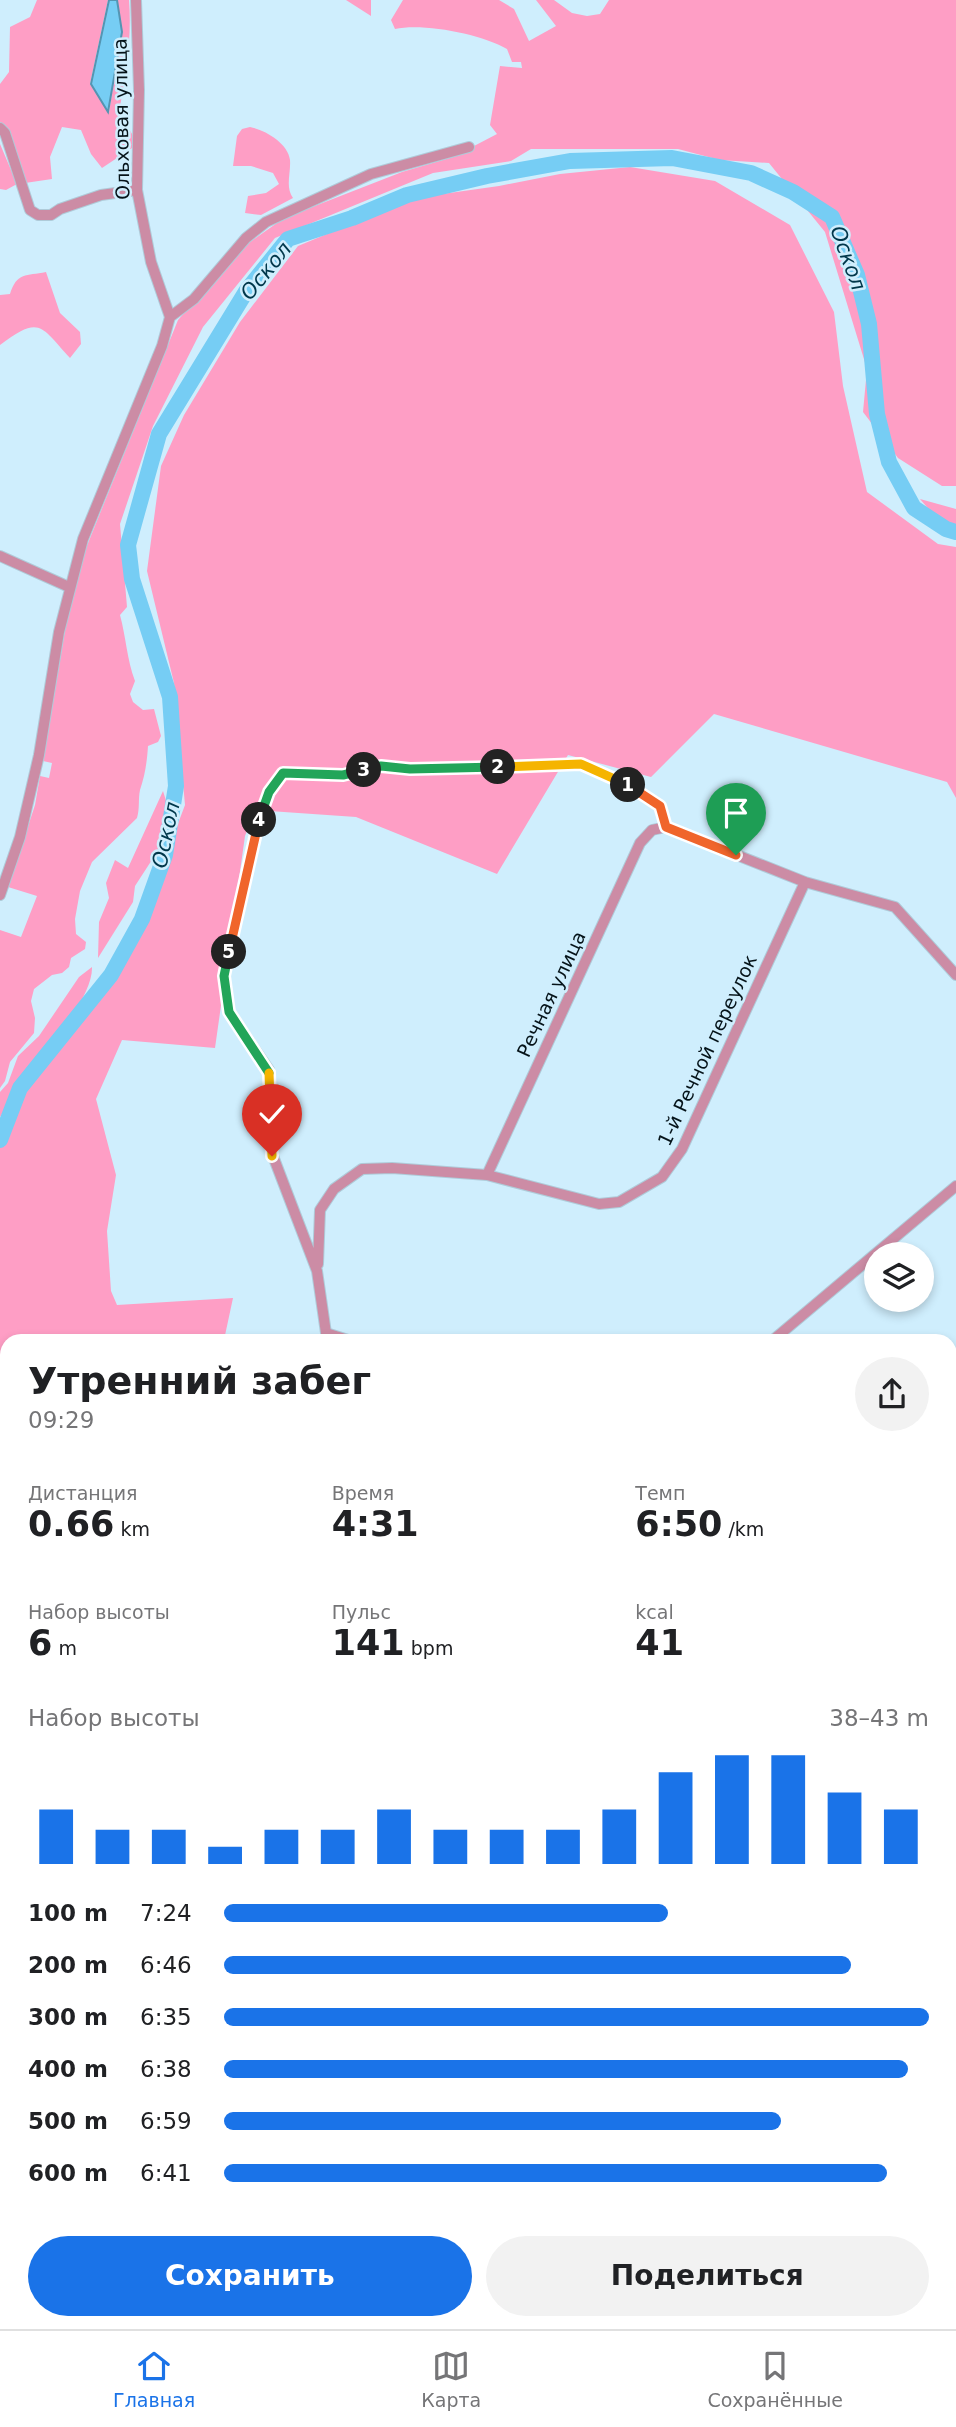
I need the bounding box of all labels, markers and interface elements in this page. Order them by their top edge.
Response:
street label: Ольховая улица [109,38,133,200]
water label: Оскол [825,222,871,294]
water label: Оскол [236,237,296,305]
pin: 2 [480,750,516,784]
pin: 3 [346,752,382,788]
text: 2 [491,755,504,777]
text: 3 [357,758,370,780]
pin: 1 [610,768,646,802]
text: 1 [621,773,634,795]
pin [706,783,766,855]
icon: arrive [717,794,755,832]
water label: Оскол [147,800,185,870]
pin: 4 [242,802,276,838]
text: 4 [252,808,265,830]
street label: Речная улица [512,928,590,1060]
pin: 5 [212,934,246,970]
text: 5 [222,940,235,962]
street label: 1-й Речной переулок [653,951,761,1149]
pin [242,1084,302,1156]
icon: check [253,1095,291,1133]
map controls [864,1242,934,1312]
button: layers [864,1242,934,1312]
button: share [855,1357,929,1431]
text: Утренний забег [28,1359,371,1403]
text: 09:29 [28,1407,94,1433]
text: Дистанция [28,1482,137,1504]
text: Время [332,1482,394,1504]
text: Темп [635,1482,685,1504]
text: 0.66 [28,1504,114,1544]
text: 4:31 [332,1504,419,1544]
text: 6:50 [635,1504,722,1544]
text: km [114,1518,150,1540]
text: /km [722,1518,764,1540]
text: Набор высоты [28,1601,170,1623]
text: Пульс [332,1601,391,1623]
text: kcal [635,1601,674,1623]
text: 6 [28,1623,52,1663]
text: 141 [332,1623,405,1663]
text: 41 [635,1623,684,1663]
text: m [52,1637,77,1659]
text: bpm [405,1637,453,1659]
text: Набор высоты [28,1705,200,1731]
text: 38–43 m [829,1705,929,1731]
text: 100 m [28,1900,108,1926]
text: 7:24 [140,1900,192,1926]
text: 200 m [28,1952,108,1978]
text: 6:46 [140,1952,192,1978]
text: 300 m [28,2004,108,2030]
text: 6:35 [140,2004,192,2030]
text: 400 m [28,2056,108,2082]
text: 6:38 [140,2056,192,2082]
text: 500 m [28,2108,108,2134]
text: 6:59 [140,2108,192,2134]
text: 600 m [28,2160,108,2186]
text: 6:41 [140,2160,192,2186]
button: Сохранить [28,2236,472,2316]
button: Поделиться [486,2236,929,2316]
tab: Главная [113,2347,195,2411]
tab: Карта [421,2347,481,2411]
tab: Сохранённые [707,2347,843,2411]

